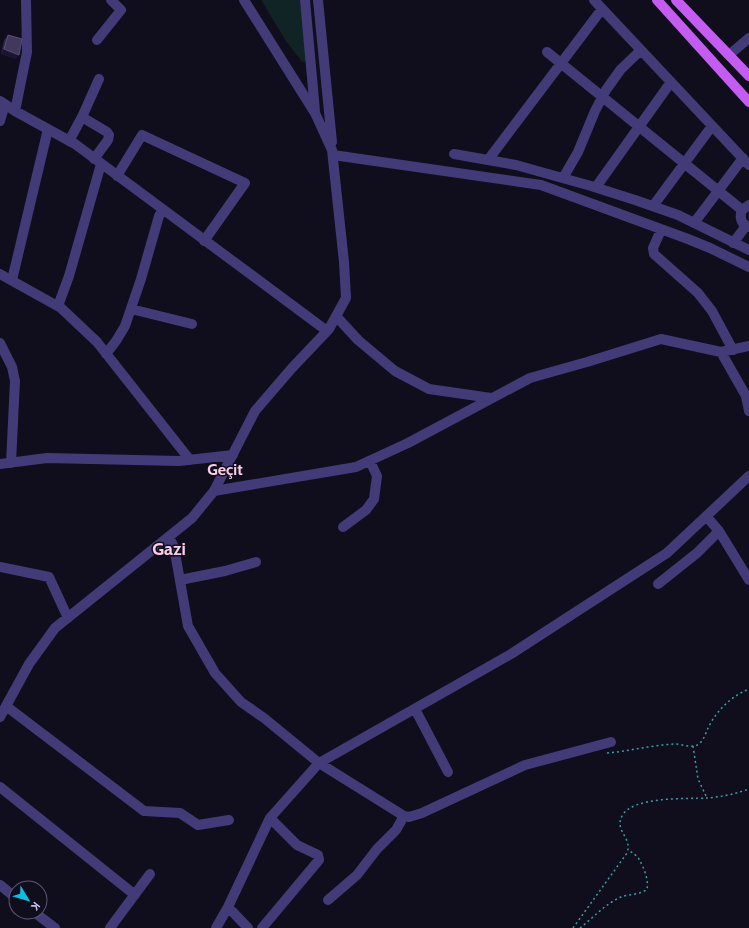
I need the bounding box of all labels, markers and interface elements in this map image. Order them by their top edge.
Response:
district label: Geçit [207,460,243,479]
district label: Gazi [152,538,186,560]
north arrow [8,880,48,920]
text: K [28,899,44,913]

